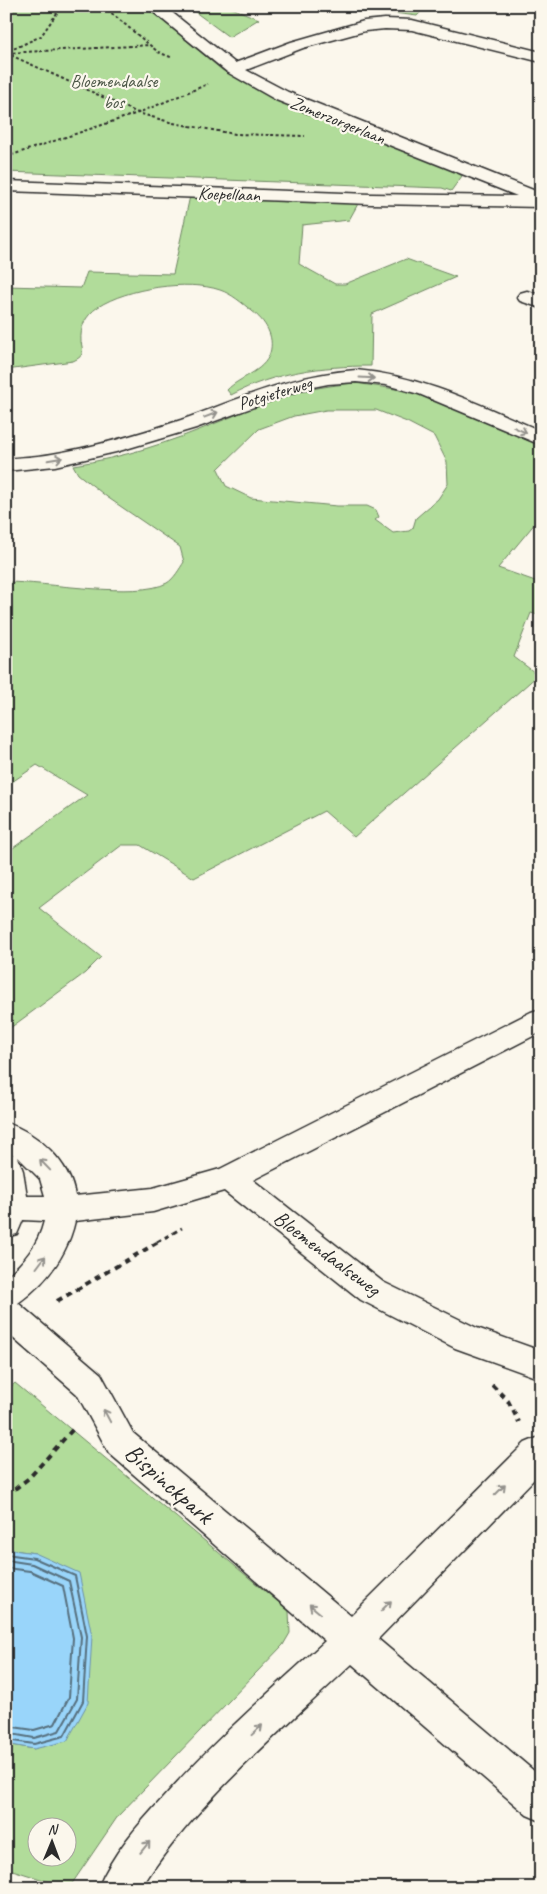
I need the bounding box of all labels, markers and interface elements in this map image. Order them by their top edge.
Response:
park label: Bloemendaalse bos [71,70,159,113]
street label: Zomerzorgerlaan [287,91,390,149]
street label: Koepellaan [198,182,261,206]
street label: Potgieterweg [236,371,316,415]
one-way arrow [359,373,375,382]
one-way arrow [203,409,218,418]
one-way arrow [512,425,527,435]
one-way arrow [46,454,62,464]
one-way arrow [39,1159,51,1171]
street label: Bloemendaalseweg [269,1205,387,1302]
one-way arrow [36,1256,47,1269]
one-way arrow [101,1410,111,1424]
street label: Bispinckpark [118,1437,222,1533]
one-way arrow [494,1484,506,1496]
one-way arrow [380,1599,392,1612]
one-way arrow [308,1603,321,1614]
one-way arrow [250,1724,263,1736]
north arrow [28,1816,78,1866]
text: N [48,1821,59,1838]
one-way arrow [139,1841,150,1854]

